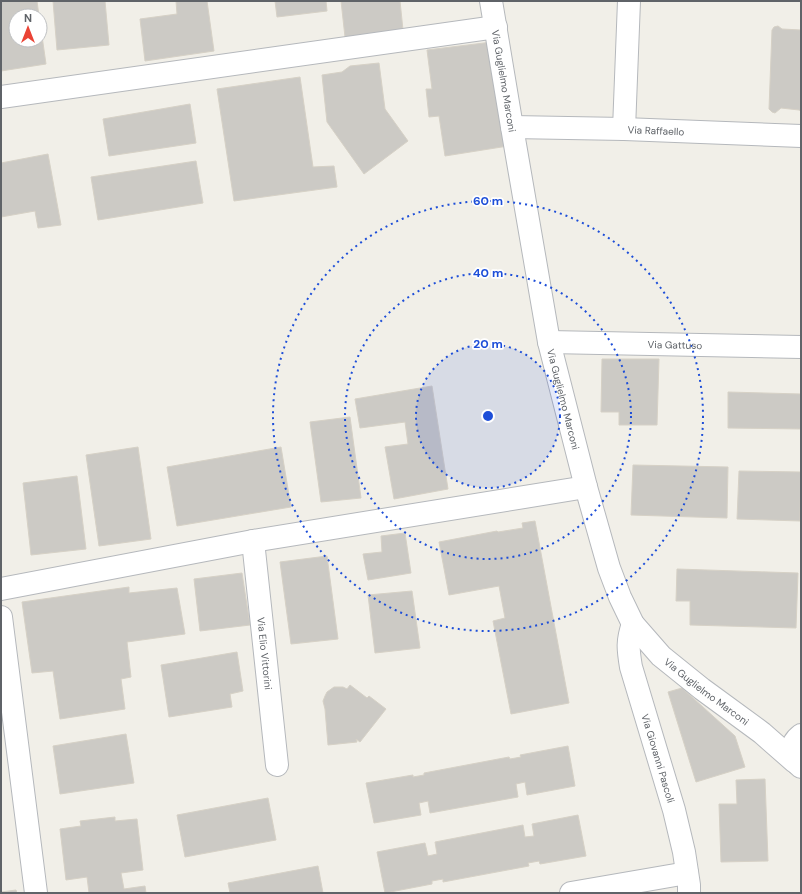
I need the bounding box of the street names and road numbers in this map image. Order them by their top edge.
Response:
street label: Via Guglielmo Marconi [489,29,519,133]
street label: Via Raffaello [627,123,685,138]
street label: Via Gattuso [647,338,702,352]
street label: Via Guglielmo Marconi [544,348,582,451]
street label: Via Elio Vittorini [254,616,275,690]
street label: Via Guglielmo Marconi [661,655,751,728]
street label: Via Giovanni Pascoli [638,712,677,805]

